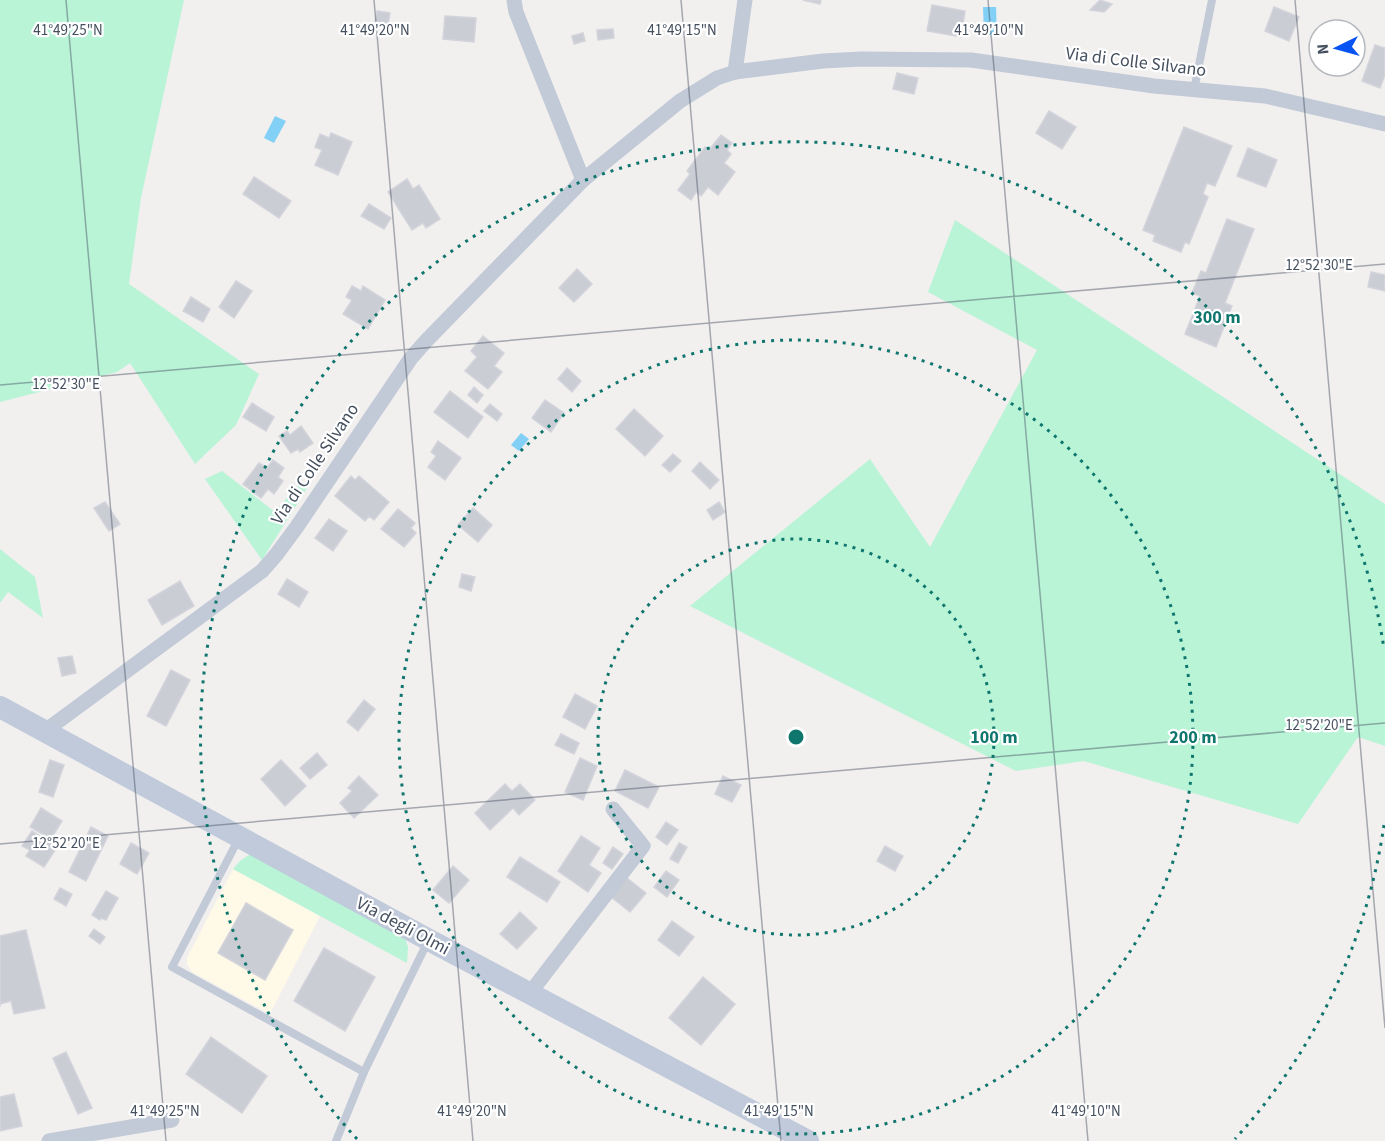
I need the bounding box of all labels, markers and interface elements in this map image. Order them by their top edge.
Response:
north arrow [1307,18,1367,78]
text: 41°49'25"N [33,20,103,41]
text: 41°49'20"N [340,20,410,41]
text: 41°49'15"N [647,20,717,41]
text: 41°49'10"N [954,20,1024,41]
street label: Via di Colle Silvano [1064,41,1208,83]
text: N [1312,43,1334,55]
text: 12°52'30"E [1285,255,1353,276]
text: 300 m [1193,305,1241,330]
text: 12°52'30"E [32,374,100,395]
street label: Via di Colle Silvano [265,398,365,530]
text: 12°52'20"E [1285,715,1353,736]
text: 100 m [970,725,1018,750]
text: 200 m [1169,725,1217,750]
centre of rings [786,727,806,747]
text: 12°52'20"E [32,833,100,854]
street label: Via degli Olmi [352,891,454,961]
text: 41°49'25"N [130,1101,200,1122]
text: 41°49'20"N [437,1101,507,1122]
text: 41°49'15"N [744,1101,814,1122]
text: 41°49'10"N [1051,1101,1121,1122]

